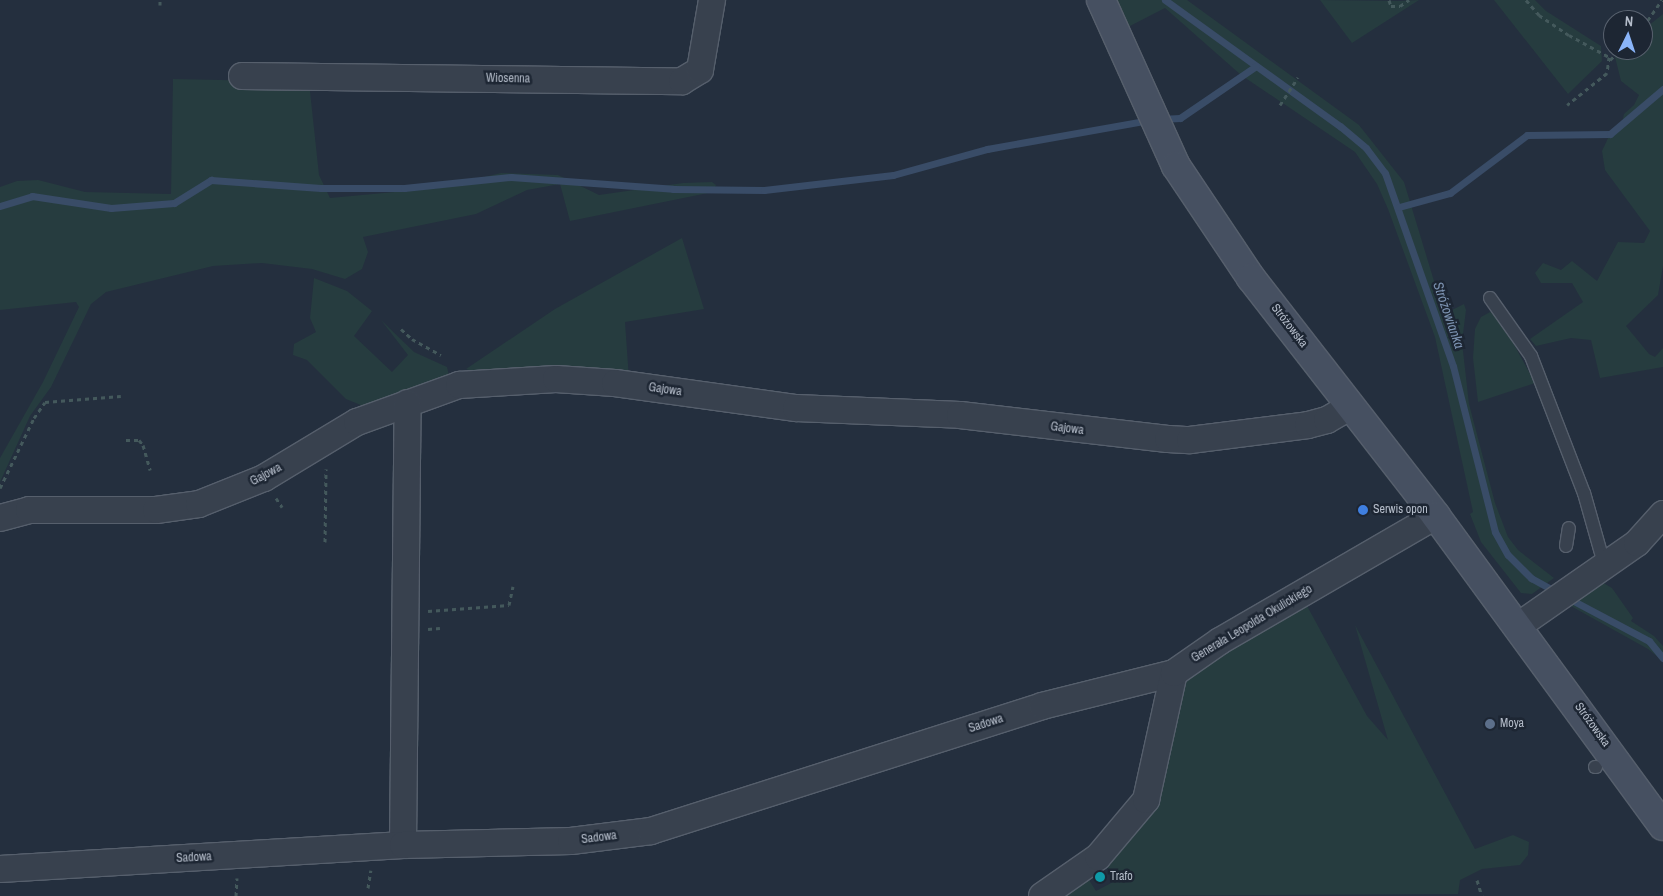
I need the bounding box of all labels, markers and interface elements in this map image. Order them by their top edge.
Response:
north arrow [1603,10,1653,60]
text: N [1624,12,1634,30]
street label: Wiosenna [486,71,530,87]
water label: Stróżowianka [1430,279,1468,351]
street label: Stróżowska [1268,302,1310,350]
street label: Gajowa [647,381,683,399]
street label: Gajowa [1050,420,1084,438]
street label: Gajowa [248,461,284,489]
place label: Serwis opon [1373,503,1428,517]
marker: Serwis opon [1357,504,1369,516]
street label: Generała Leopolda Okulickiego [1189,582,1315,666]
street label: Stróżowska [1571,700,1613,750]
street label: Sadowa [967,712,1005,736]
place label: Moya [1500,717,1524,731]
marker: Moya [1484,718,1496,730]
street label: Sadowa [580,829,618,847]
street label: Sadowa [176,850,212,866]
place label: Trafo [1110,870,1133,884]
marker: Trafo [1094,871,1106,883]

